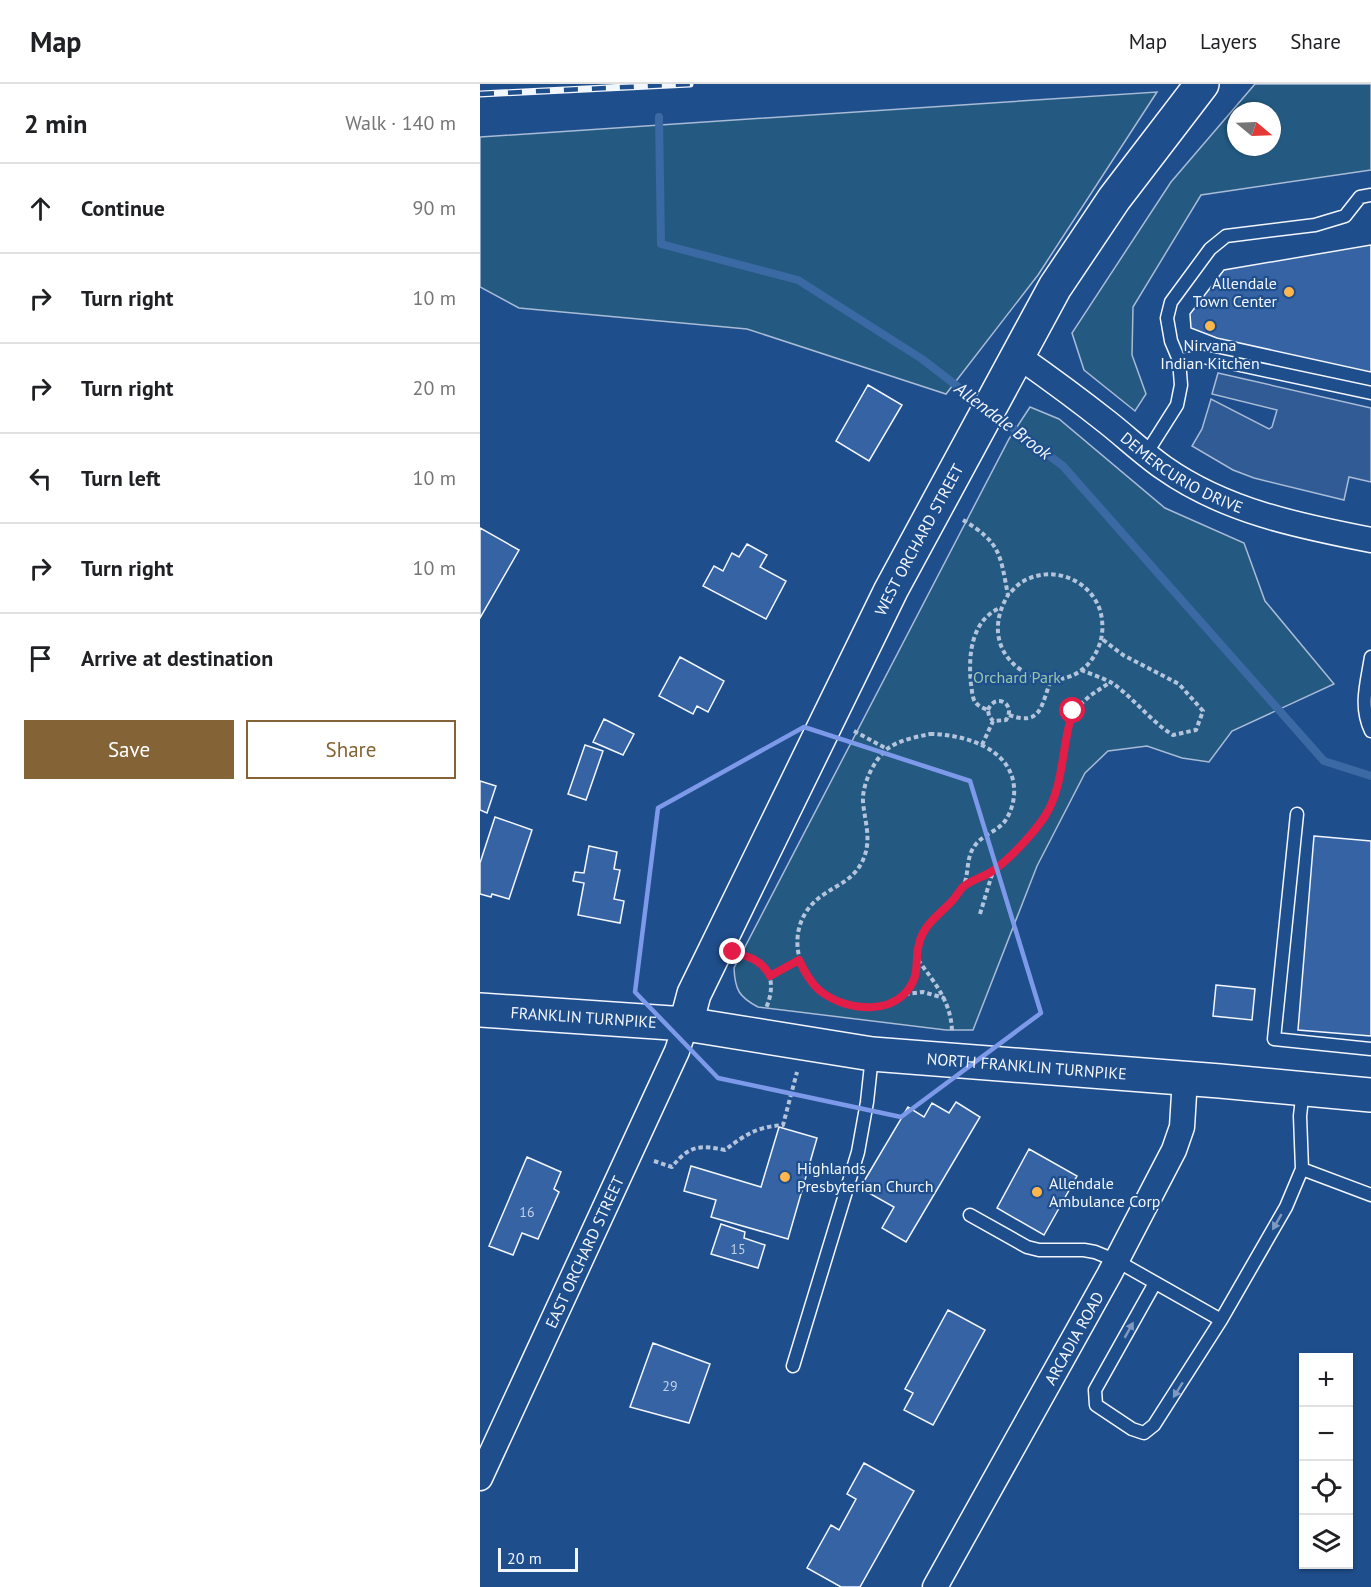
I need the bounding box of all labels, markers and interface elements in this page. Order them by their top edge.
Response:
text: Map [30,23,81,60]
text: Map [1129,28,1167,55]
text: Layers [1200,28,1257,55]
text: Share [1290,28,1341,55]
north arrow [1227,102,1281,156]
text: 2 min [24,107,87,140]
text: Walk · 140 m [345,110,456,136]
icon: ahead [24,192,57,225]
text: Continue [81,194,165,222]
text: 90 m [413,195,456,221]
place label: Allendale Town Center [1193,273,1278,311]
icon: right [24,282,57,315]
text: Turn right [81,284,173,312]
text: 10 m [413,285,456,311]
marker: Allendale Town Center [1282,285,1296,299]
marker: Nirvana Indian Kitchen [1203,319,1217,333]
place label: Nirvana Indian Kitchen [1160,335,1260,373]
icon: right [24,372,57,405]
text: Turn right [81,374,173,402]
text: 20 m [413,375,456,401]
water label: Allendale Brook [950,376,1057,465]
street label: DEMERCURIO DRIVE [1117,428,1246,517]
street label: WEST ORCHARD STREET [870,460,967,619]
icon: left [24,462,57,495]
text: Turn left [81,464,161,492]
text: 10 m [413,465,456,491]
icon: right [24,552,57,585]
text: Turn right [81,554,173,582]
text: 10 m [413,555,456,581]
icon: arrive [24,642,57,675]
text: Arrive at destination [81,644,273,672]
park label: Orchard Park [973,667,1061,687]
route start [1059,697,1085,723]
button: Save [24,720,234,779]
button: Share [246,720,456,779]
route end [719,938,745,964]
street label: FRANKLIN TURNPIKE [510,1002,657,1032]
street label: NORTH FRANKLIN TURNPIKE [926,1048,1127,1084]
place label: Highlands Presbyterian Church [797,1158,934,1196]
marker: Highlands Presbyterian Church [778,1170,792,1184]
street label: EAST ORCHARD STREET [541,1173,628,1331]
place label: Allendale Ambulance Corp [1049,1173,1160,1211]
marker: Allendale Ambulance Corp [1030,1185,1044,1199]
house number: 16 [519,1203,535,1221]
one-way arrow [1272,1214,1283,1230]
house number: 15 [730,1240,746,1258]
street label: ARCADIA ROAD [1040,1288,1108,1388]
one-way arrow [1124,1321,1134,1338]
map controls [1299,1353,1353,1569]
button: + [1299,1353,1353,1407]
house number: 29 [662,1377,678,1395]
one-way arrow [1173,1382,1184,1398]
button: − [1299,1407,1353,1461]
button: locate [1299,1461,1353,1515]
button: layers [1299,1515,1353,1569]
scale bar [498,1545,578,1572]
text: 20 m [507,1548,542,1568]

